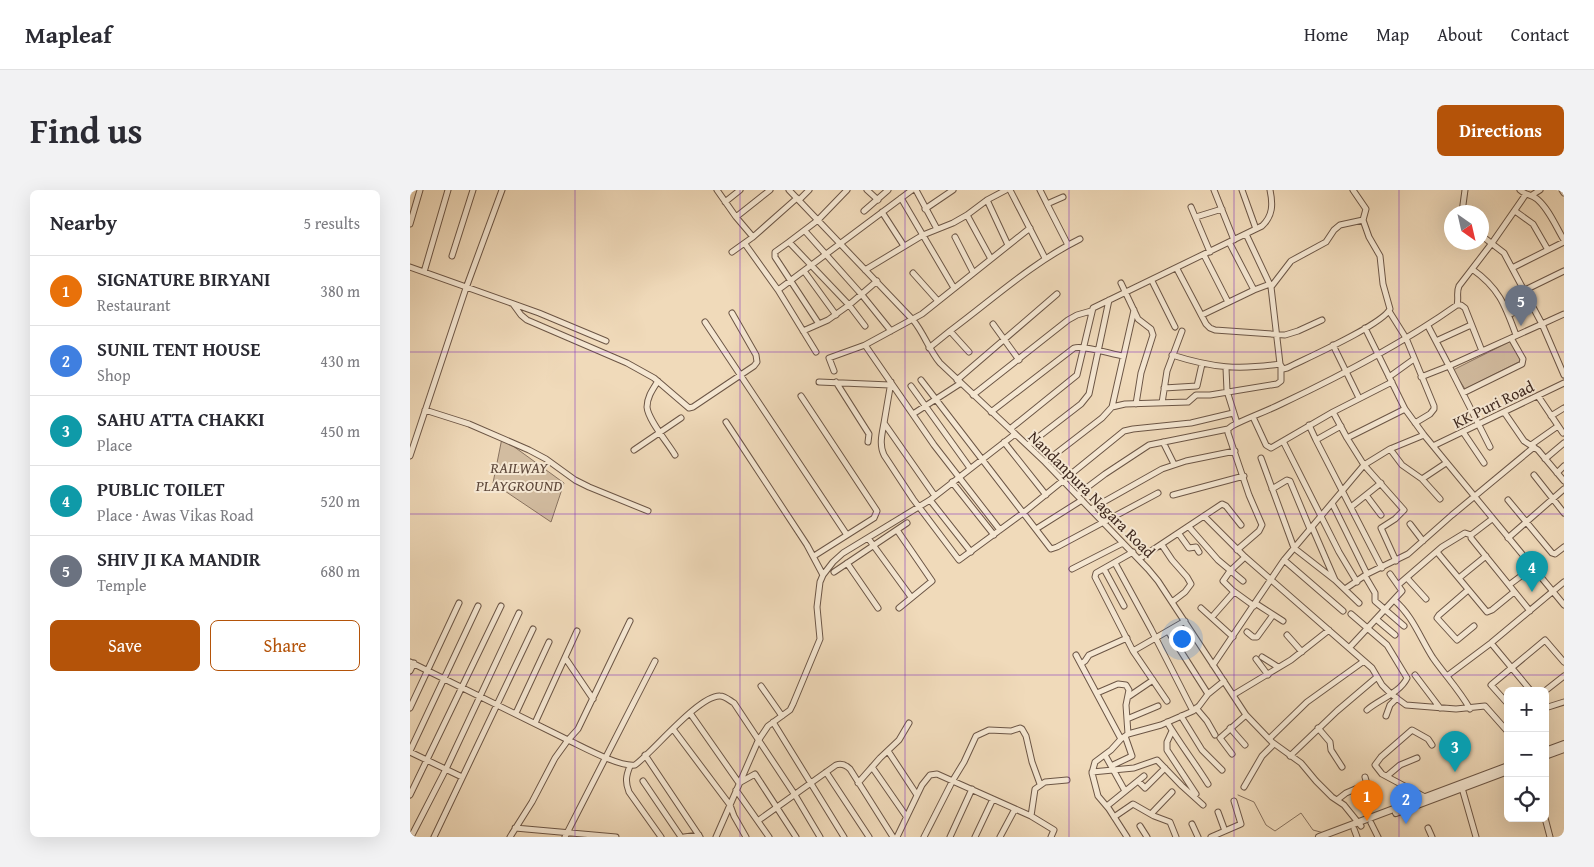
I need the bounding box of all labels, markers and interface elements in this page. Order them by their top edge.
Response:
text: Mapleaf [25,17,112,52]
text: Home [1304,21,1348,48]
text: Map [1376,21,1409,48]
text: About [1437,21,1483,48]
text: Contact [1511,21,1569,48]
text: Find us [30,105,143,156]
button: Directions [1437,105,1564,156]
north arrow [1444,205,1489,250]
text: Nearby [50,207,117,238]
text: 5 results [303,211,360,235]
text: SIGNATURE BIRYANI [97,265,270,293]
text: 1 [62,279,70,303]
text: 380 m [320,279,360,303]
pin: 5 [1505,285,1537,326]
text: Restaurant [97,293,171,317]
text: SUNIL TENT HOUSE [97,335,260,363]
text: 2 [62,349,70,373]
text: 430 m [320,349,360,373]
text: Shop [97,363,131,387]
street label: KK Puri Road [1448,374,1538,434]
text: SAHU ATTA CHAKKI [97,405,265,433]
text: 3 [62,419,70,443]
text: 450 m [320,419,360,443]
street label: Nandanpura Nagara Road [1023,425,1161,563]
text: Place [97,433,132,457]
park label: RAILWAY PLAYGROUND [475,455,562,497]
text: PUBLIC TOILET [97,475,225,503]
text: 4 [62,489,70,513]
text: 520 m [320,489,360,513]
text: Place · Awas Vikas Road [97,503,254,527]
text: SHIV JI KA MANDIR [97,545,261,573]
pin: 4 [1516,551,1548,592]
text: 5 [62,559,70,583]
text: 680 m [320,559,360,583]
text: Temple [97,573,147,597]
button: Save [50,620,200,671]
button: Share [210,620,360,671]
your location [1169,626,1195,652]
map controls [1504,687,1549,822]
button: + [1504,687,1549,732]
pin: 3 [1439,731,1471,772]
button: − [1504,732,1549,777]
button: locate [1504,777,1549,822]
pin: 1 [1351,780,1383,821]
pin: 2 [1390,783,1422,824]

